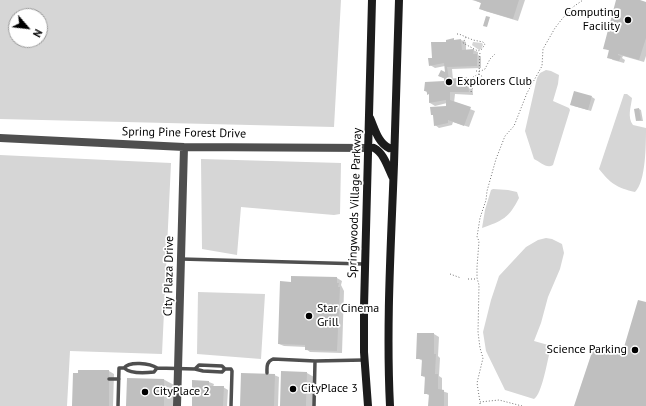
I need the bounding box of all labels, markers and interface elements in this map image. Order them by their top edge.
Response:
place label: Computing Facility [564,6,620,34]
north arrow [8,8,48,48]
marker: Computing Facility [623,15,633,25]
text: N [30,27,46,40]
place label: Explorers Club [457,75,532,89]
marker: Explorers Club [444,77,454,87]
street label: Spring Pine Forest Drive [122,125,246,141]
street label: Springwoods Village Parkway [345,127,365,279]
street label: City Plaza Drive [161,236,177,316]
place label: Star Cinema Grill [317,302,379,330]
marker: Star Cinema Grill [304,311,314,321]
place label: Science Parking [547,343,627,357]
marker: Science Parking [630,345,640,355]
place label: CityPlace 3 [301,382,358,396]
marker: CityPlace 3 [288,384,298,394]
place label: CityPlace 2 [153,385,210,399]
marker: CityPlace 2 [140,387,150,397]

